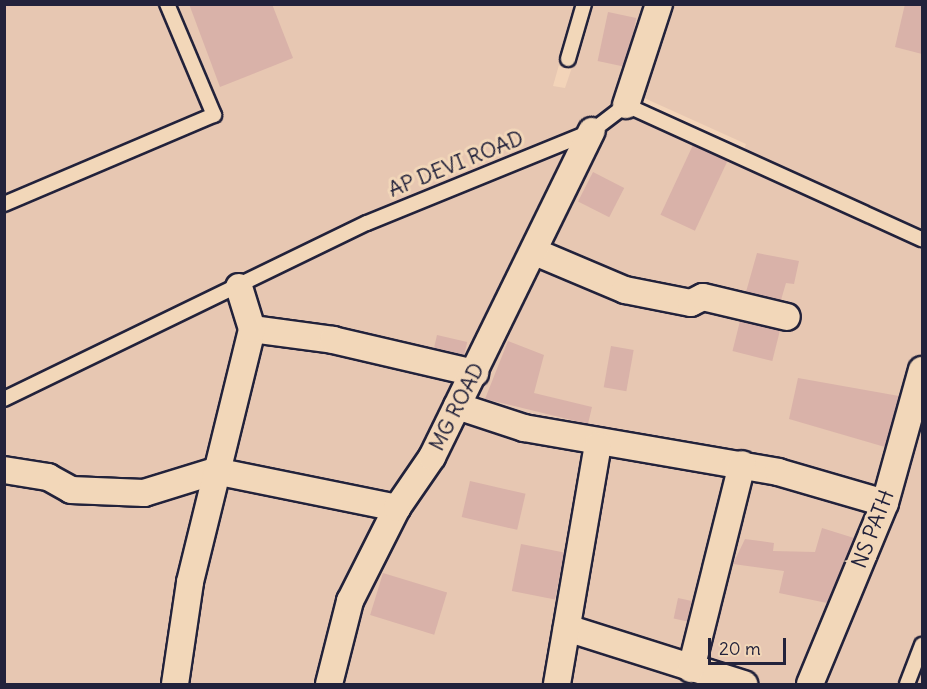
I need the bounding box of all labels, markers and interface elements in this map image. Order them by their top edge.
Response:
street label: AP DEVI ROAD [385,125,527,203]
street label: MG ROAD [424,359,490,455]
street label: NS PATH [847,486,899,572]
scale bar [711,626,789,664]
text: 20 m [719,637,761,660]

